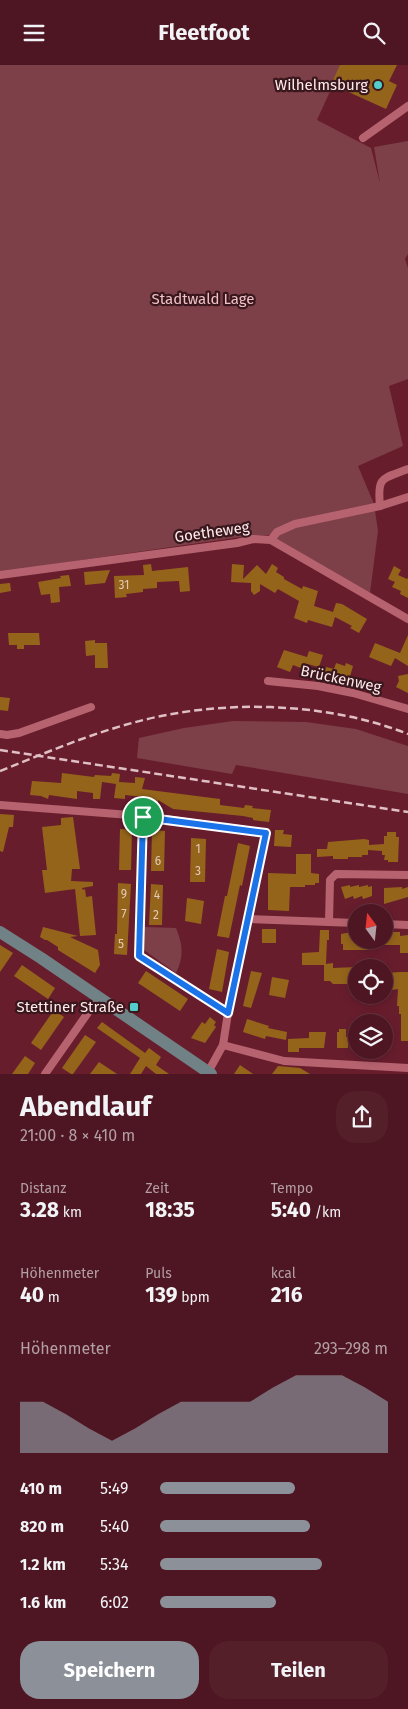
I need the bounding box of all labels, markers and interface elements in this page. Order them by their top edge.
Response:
icon: menu [20,19,48,47]
text: Fleetfoot [158,19,250,46]
icon: search [360,19,388,47]
place label: Wilhelmsburg [275,76,368,94]
marker: Wilhelmsburg [372,79,384,91]
park label: Stadtwald Lage [152,290,254,308]
street label: Goetheweg [173,518,251,546]
house number: 31 [119,578,129,592]
street label: Brückenweg [299,662,383,696]
pin [122,796,164,838]
icon: arrive [129,803,157,831]
house number: 1 [195,842,201,856]
house number: 6 [155,854,161,868]
house number: 3 [195,864,201,878]
house number: 9 [121,887,127,901]
house number: 4 [154,888,161,902]
north arrow [348,904,392,949]
map controls [348,904,393,1059]
house number: 7 [121,907,127,921]
house number: 2 [153,908,159,922]
house number: 5 [118,937,124,951]
button: locate [348,959,393,1004]
place label: Stettiner Straße [17,998,124,1016]
marker: Stettiner Straße [128,1001,140,1013]
button: layers [348,1014,393,1059]
text: Abendlauf [20,1090,151,1123]
button: share [336,1091,388,1143]
text: 21:00 · 8 × 410 m [20,1126,135,1145]
text: Distanz [20,1180,66,1197]
text: Zeit [145,1180,169,1197]
text: Tempo [271,1180,313,1197]
text: 3.28 [20,1197,59,1223]
text: 18:35 [145,1197,195,1223]
text: 5:40 [271,1197,311,1223]
text: km [59,1204,82,1221]
text: /km [311,1204,341,1221]
text: Höhenmeter [20,1265,99,1282]
text: Puls [145,1265,172,1282]
text: kcal [271,1265,296,1282]
text: 40 [20,1282,44,1308]
text: 139 [145,1282,178,1308]
text: 216 [271,1282,303,1308]
text: m [44,1289,60,1306]
text: bpm [178,1289,210,1306]
text: Höhenmeter [20,1339,111,1358]
text: 293–298 m [314,1339,388,1358]
text: 410 m [20,1479,62,1498]
text: 5:49 [100,1479,128,1498]
text: 820 m [20,1517,64,1536]
text: 5:40 [100,1517,129,1536]
text: 1.2 km [20,1555,66,1574]
text: 5:34 [100,1555,128,1574]
text: 1.6 km [20,1593,66,1612]
text: 6:02 [100,1593,129,1612]
button: Speichern [20,1641,199,1699]
button: Teilen [209,1641,388,1699]

